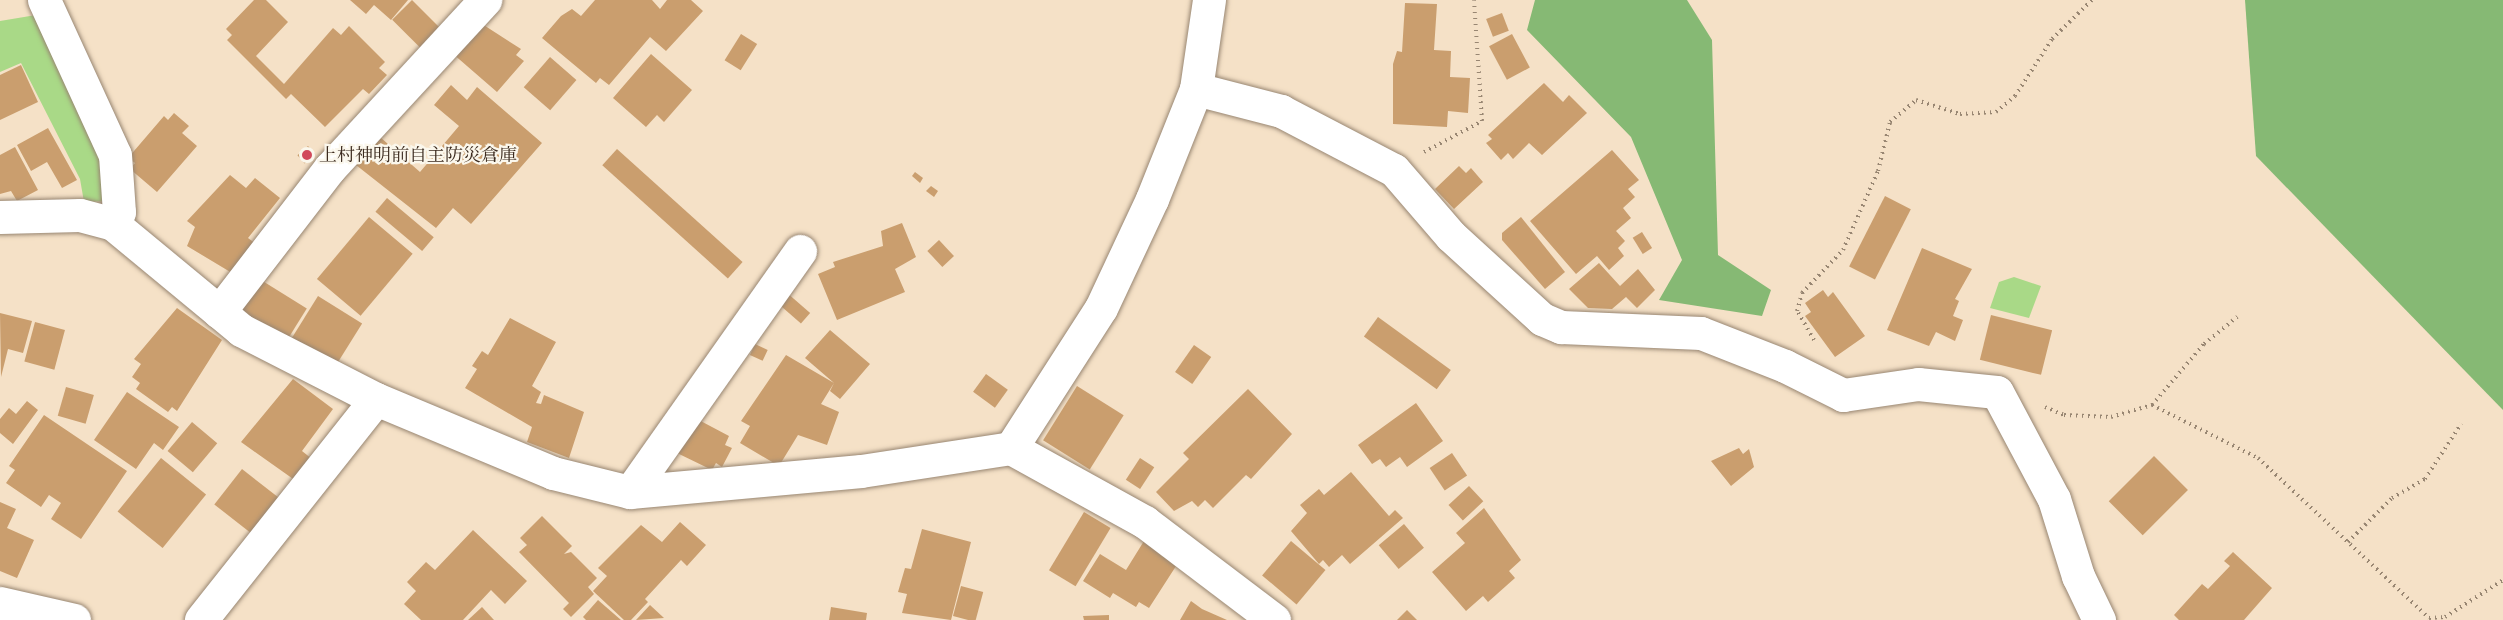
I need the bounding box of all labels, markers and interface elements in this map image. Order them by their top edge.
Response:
place label: 上村神明前自主防災倉庫 [319,144,517,166]
marker: 上村神明前自主防災倉庫 [300,148,314,162]

